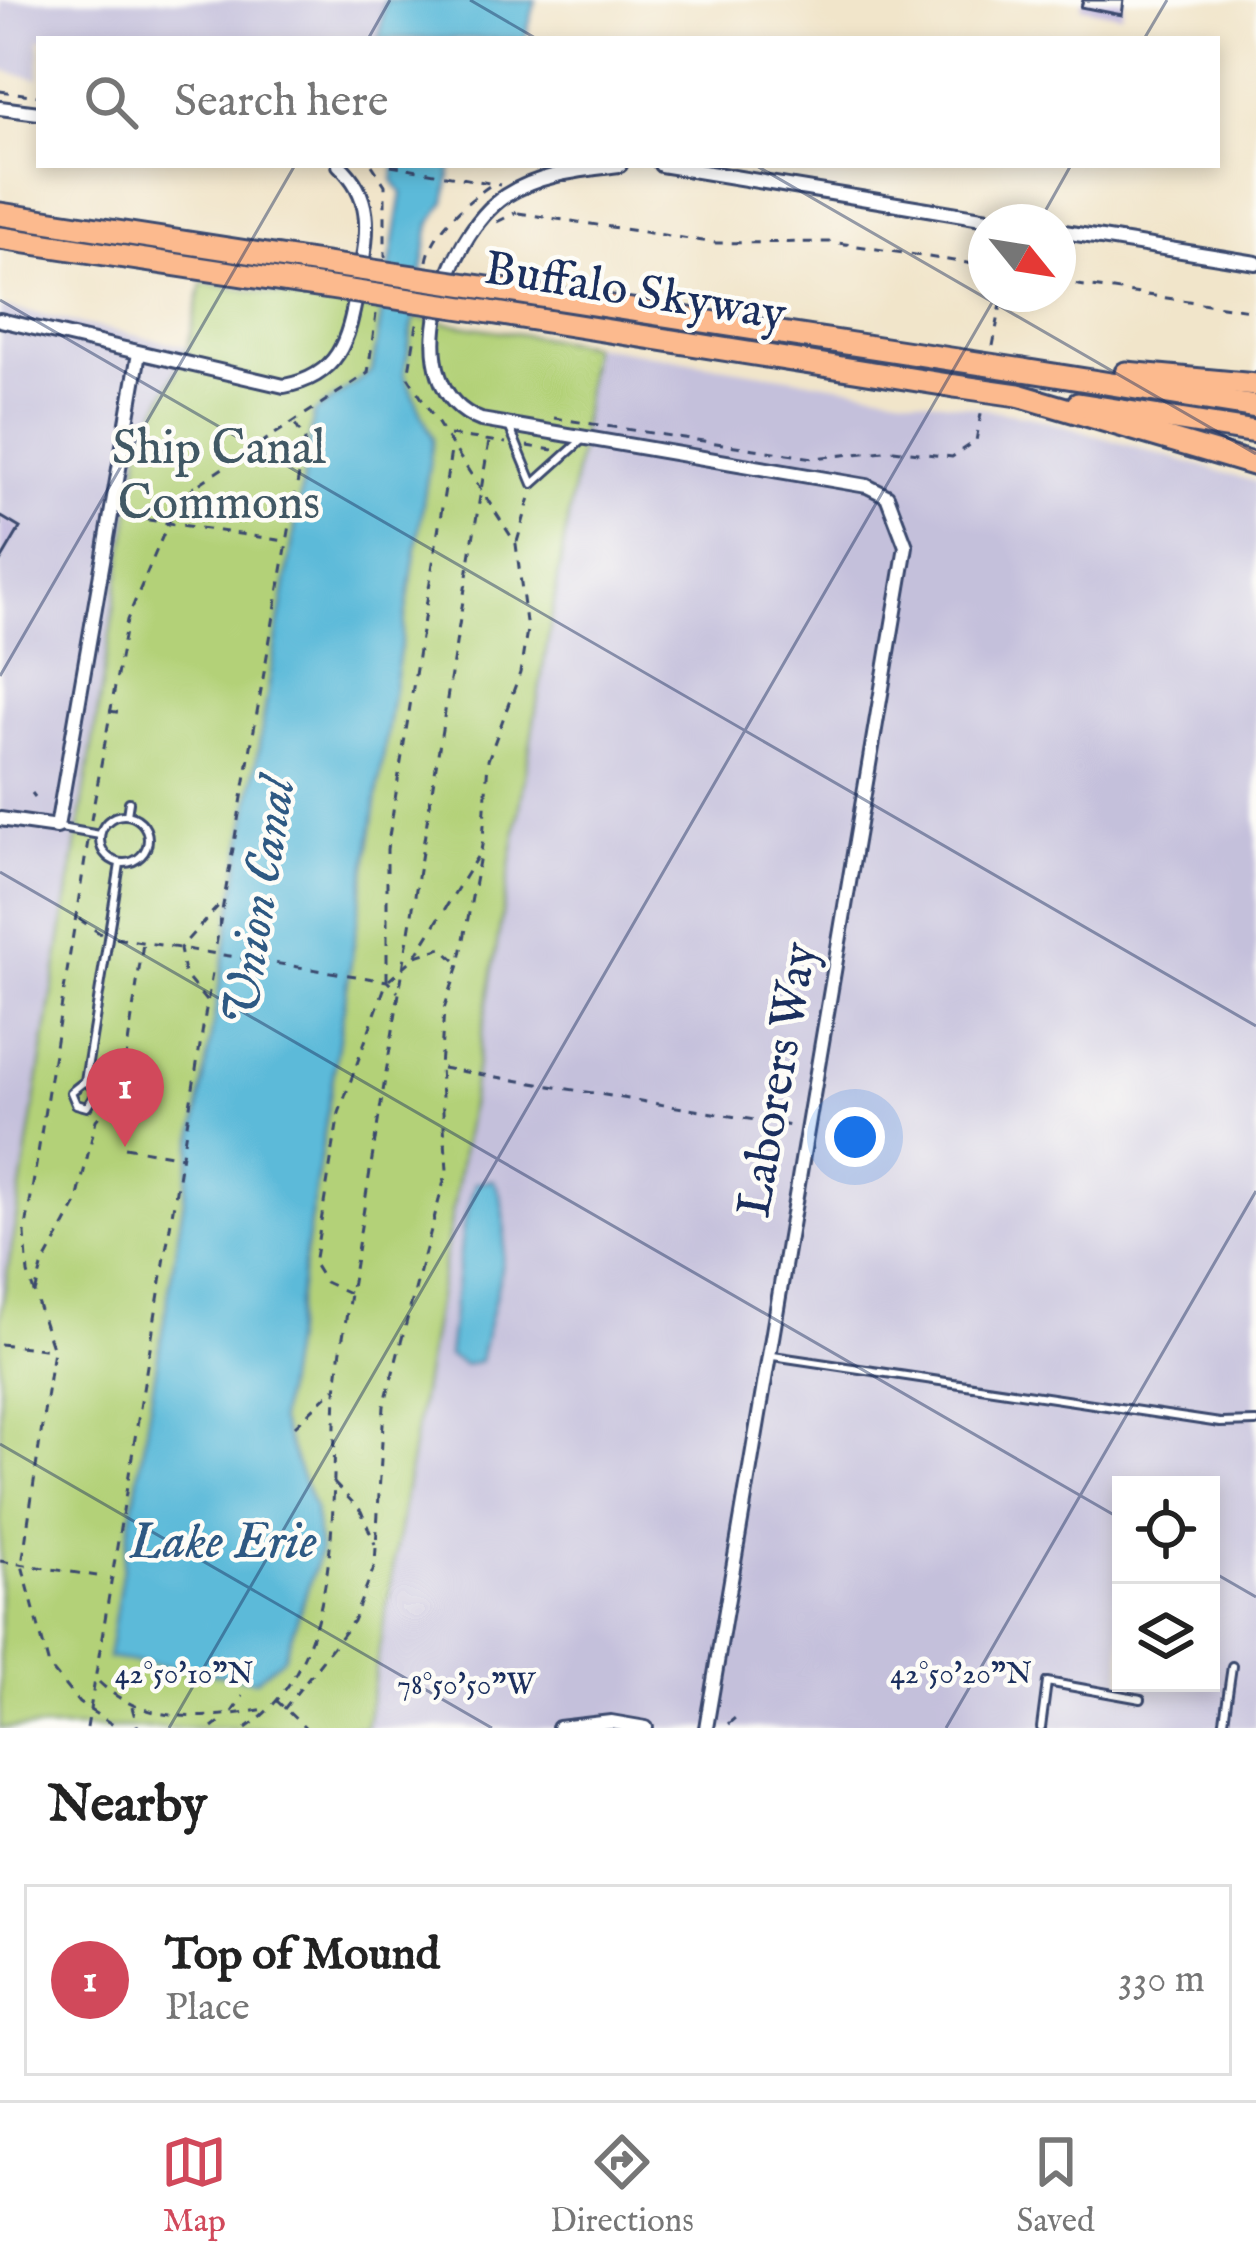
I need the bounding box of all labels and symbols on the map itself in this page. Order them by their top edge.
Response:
north arrow [968,204,1076,312]
street label: Buffalo Skyway [480,240,790,347]
park label: Ship Canal Commons [112,420,327,535]
water label: Union Canal [209,769,313,1031]
street label: Laborers Way [725,938,833,1222]
pin: 1 [86,1048,164,1147]
your location [825,1107,885,1167]
water label: Lake Erie [128,1511,317,1576]
text: 42°50'10"N [115,1656,253,1694]
text: 42°50'20"N [890,1656,1032,1694]
text: 78°50'50"W [397,1667,536,1705]

